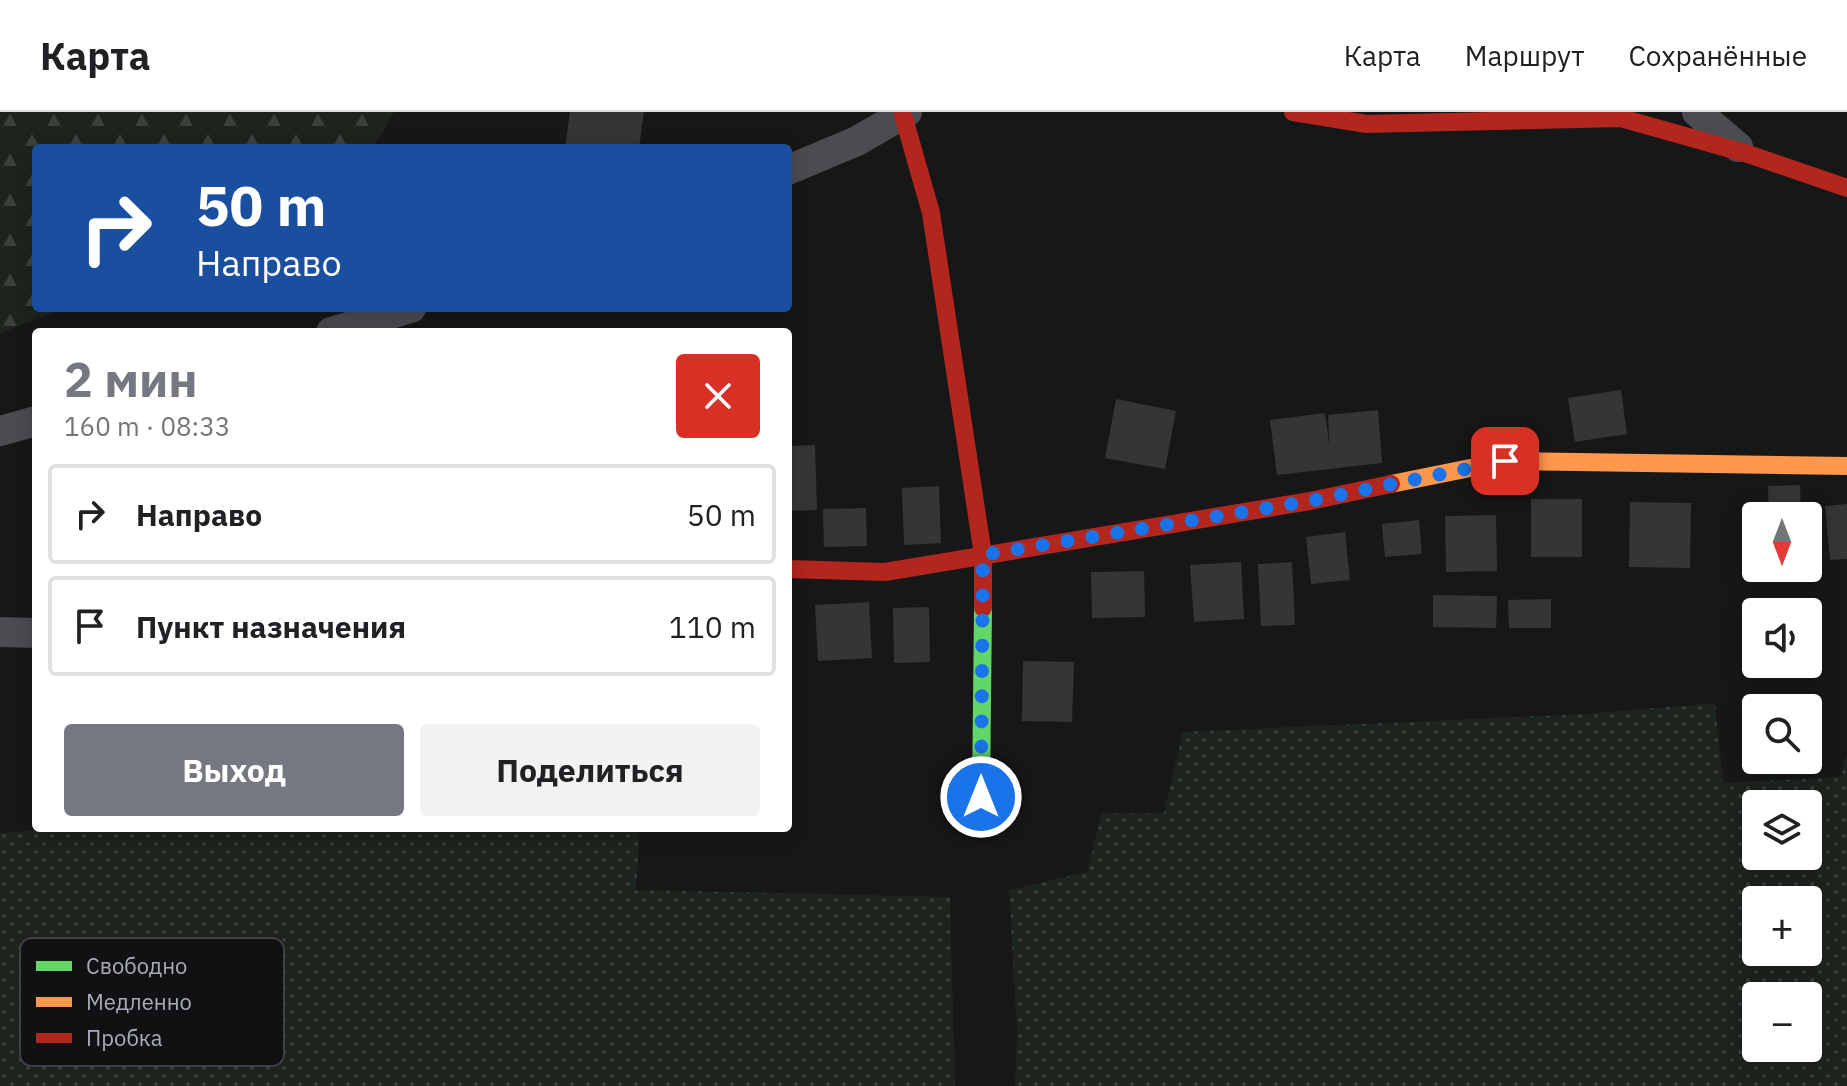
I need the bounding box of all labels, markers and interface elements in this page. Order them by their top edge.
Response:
text: Карта [40,31,150,80]
text: Карта [1344,37,1421,74]
text: Маршрут [1465,37,1584,74]
text: Сохранённые [1628,37,1807,74]
text: 50 m [196,169,326,241]
icon: right [64,176,168,280]
text: Направо [196,239,342,286]
text: 2 мин [64,348,198,410]
button: close [676,354,760,438]
text: 160 m · 08:33 [64,409,230,443]
pin [1471,427,1539,495]
icon: arrive [1483,439,1527,483]
icon: right [68,492,112,536]
text: Направо [136,495,262,534]
text: 50 m [687,495,756,534]
north arrow [1742,502,1822,582]
map controls [1742,502,1822,1062]
button: sound [1742,598,1822,678]
icon: arrive [68,604,112,648]
text: Пункт назначения [136,607,406,646]
text: 110 m [669,607,756,646]
button: search [1742,694,1822,774]
button: Выход [64,724,404,816]
button: Поделиться [420,724,760,816]
position arrow [939,755,1023,839]
button: layers [1742,790,1822,870]
button: + [1742,886,1822,966]
legend [20,938,284,1066]
text: Свободно [86,951,187,980]
button: − [1742,982,1822,1062]
text: Медленно [86,987,192,1016]
text: Пробка [86,1023,163,1052]

